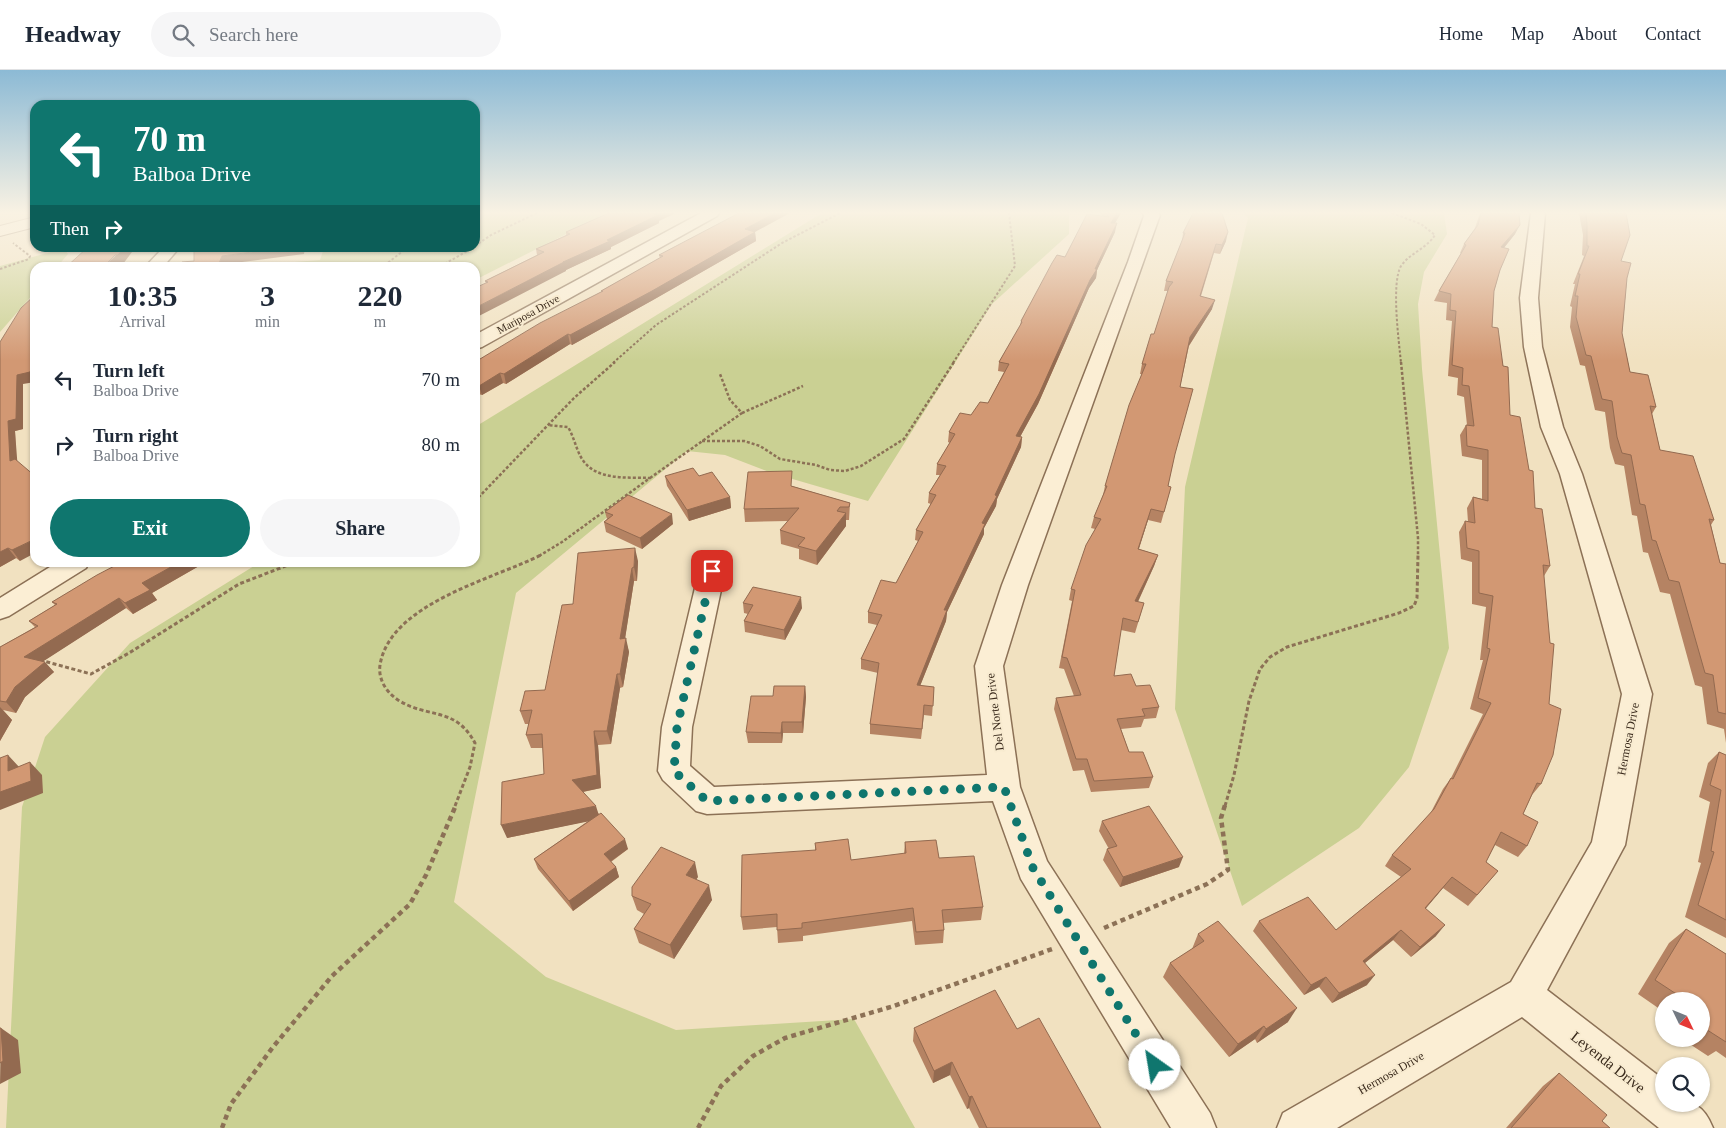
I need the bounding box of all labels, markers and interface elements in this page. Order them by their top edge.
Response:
search box [151,12,501,57]
text: Headway [25,21,121,47]
icon: search [169,21,197,49]
text: Search here [209,24,298,45]
text: Home [1439,24,1483,44]
text: Map [1511,24,1544,44]
text: About [1572,24,1617,44]
text: Contact [1645,24,1701,44]
icon: left [50,120,115,185]
text: 70 m [133,120,206,159]
text: Balboa Drive [133,161,251,186]
icon: right [99,215,127,243]
text: Then [50,218,89,239]
text: 10:35 [108,279,178,312]
text: 3 [260,279,275,312]
text: 220 [357,279,402,312]
street label: Mariposa Drive [495,292,561,336]
text: Arrival [119,313,166,330]
text: min [255,313,280,330]
text: m [374,313,386,330]
text: Turn left [93,360,165,381]
icon: left [50,366,78,394]
text: 70 m [421,369,460,390]
text: Balboa Drive [93,382,179,399]
text: Turn right [93,425,178,446]
icon: right [50,431,78,459]
text: 80 m [421,434,460,455]
text: Balboa Drive [93,447,179,464]
button: Exit [50,499,250,557]
button: Share [260,499,460,557]
pin [691,550,733,592]
icon: arrive [698,557,726,585]
street label: Del Norte Drive [983,672,1007,752]
street label: Hermosa Drive [1614,702,1642,776]
north arrow [1655,992,1710,1048]
map controls [1655,992,1710,1112]
street label: Leyenda Drive [1568,1028,1648,1096]
position arrow [1128,1038,1180,1090]
street label: Hermosa Drive [1356,1049,1426,1097]
button: search [1655,1057,1710,1112]

